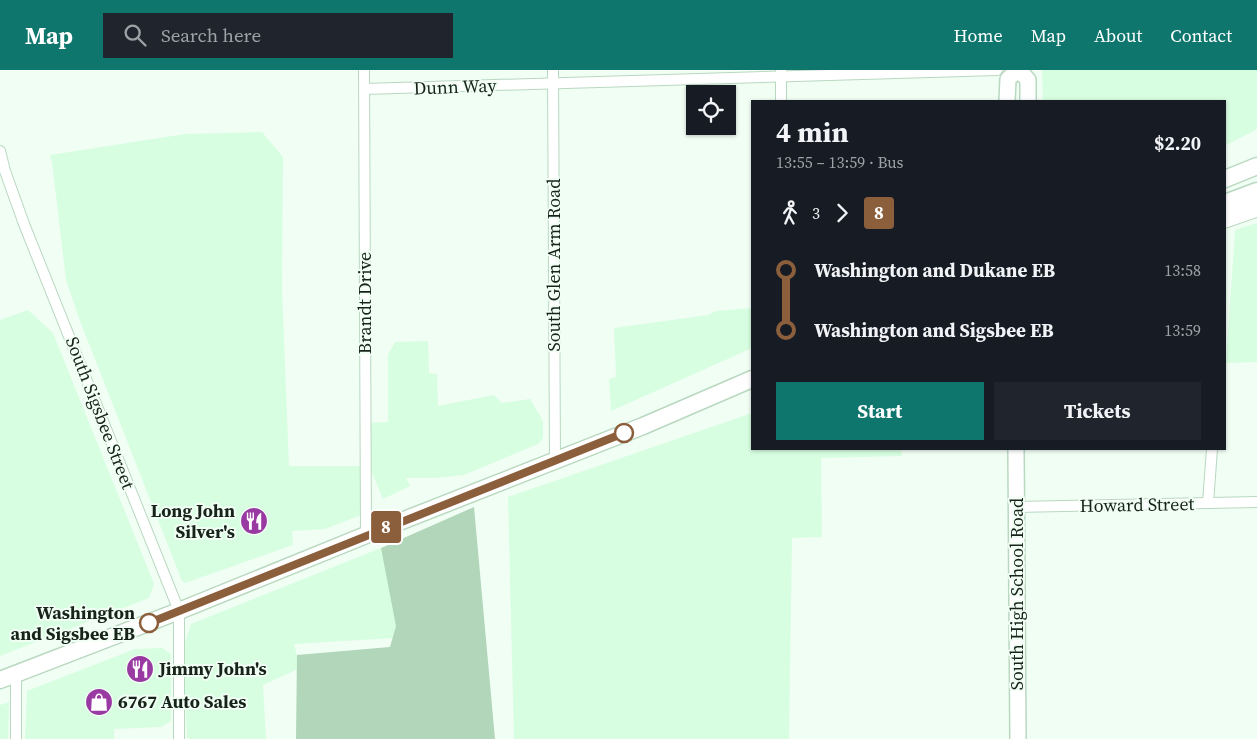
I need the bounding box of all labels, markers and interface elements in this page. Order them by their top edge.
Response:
search box [103,13,453,58]
text: Map [25,19,73,52]
icon: search [121,21,149,49]
text: Search here [161,22,261,48]
text: Home [954,23,1003,48]
text: Map [1031,23,1066,48]
text: About [1094,23,1142,48]
text: Contact [1170,23,1232,48]
street label: Dunn Way [413,73,498,100]
map controls [686,85,736,135]
button: locate [686,85,736,135]
text: 4 min [776,113,849,151]
text: $2.20 [1154,130,1201,156]
text: 13:55 – 13:59 · Bus [776,151,904,173]
street label: South Glen Arm Road [541,179,566,351]
icon: walk [776,199,804,227]
icon: forward [828,199,856,227]
text: 8 [874,200,884,225]
text: 3 [812,202,820,224]
street label: Brandt Drive [352,252,377,354]
text: Washington and Dukane EB [814,257,1055,283]
text: 13:58 [1164,259,1201,281]
text: Washington and Sigsbee EB [814,317,1054,343]
text: 13:59 [1164,319,1201,341]
street label: South Sigsbee Street [60,333,141,493]
button: Start [776,382,984,440]
button: Tickets [994,382,1201,440]
unlabelled marker [614,423,634,443]
street label: Howard Street [1079,491,1195,518]
place label: Long John Silver's [151,498,235,544]
street label: South High School Road [1004,498,1029,690]
restaurant icon: Long John Silver's [239,506,269,536]
line badge: 8 [370,511,402,543]
text: 8 [381,514,391,539]
place label: Washington and Sigsbee EB [11,600,135,646]
marker: Washington and Sigsbee EB [139,613,159,633]
restaurant icon: Jimmy John's [125,654,155,684]
place label: Jimmy John's [158,656,267,681]
shop icon: 6767 Auto Sales [84,687,114,717]
place label: 6767 Auto Sales [118,689,246,714]

